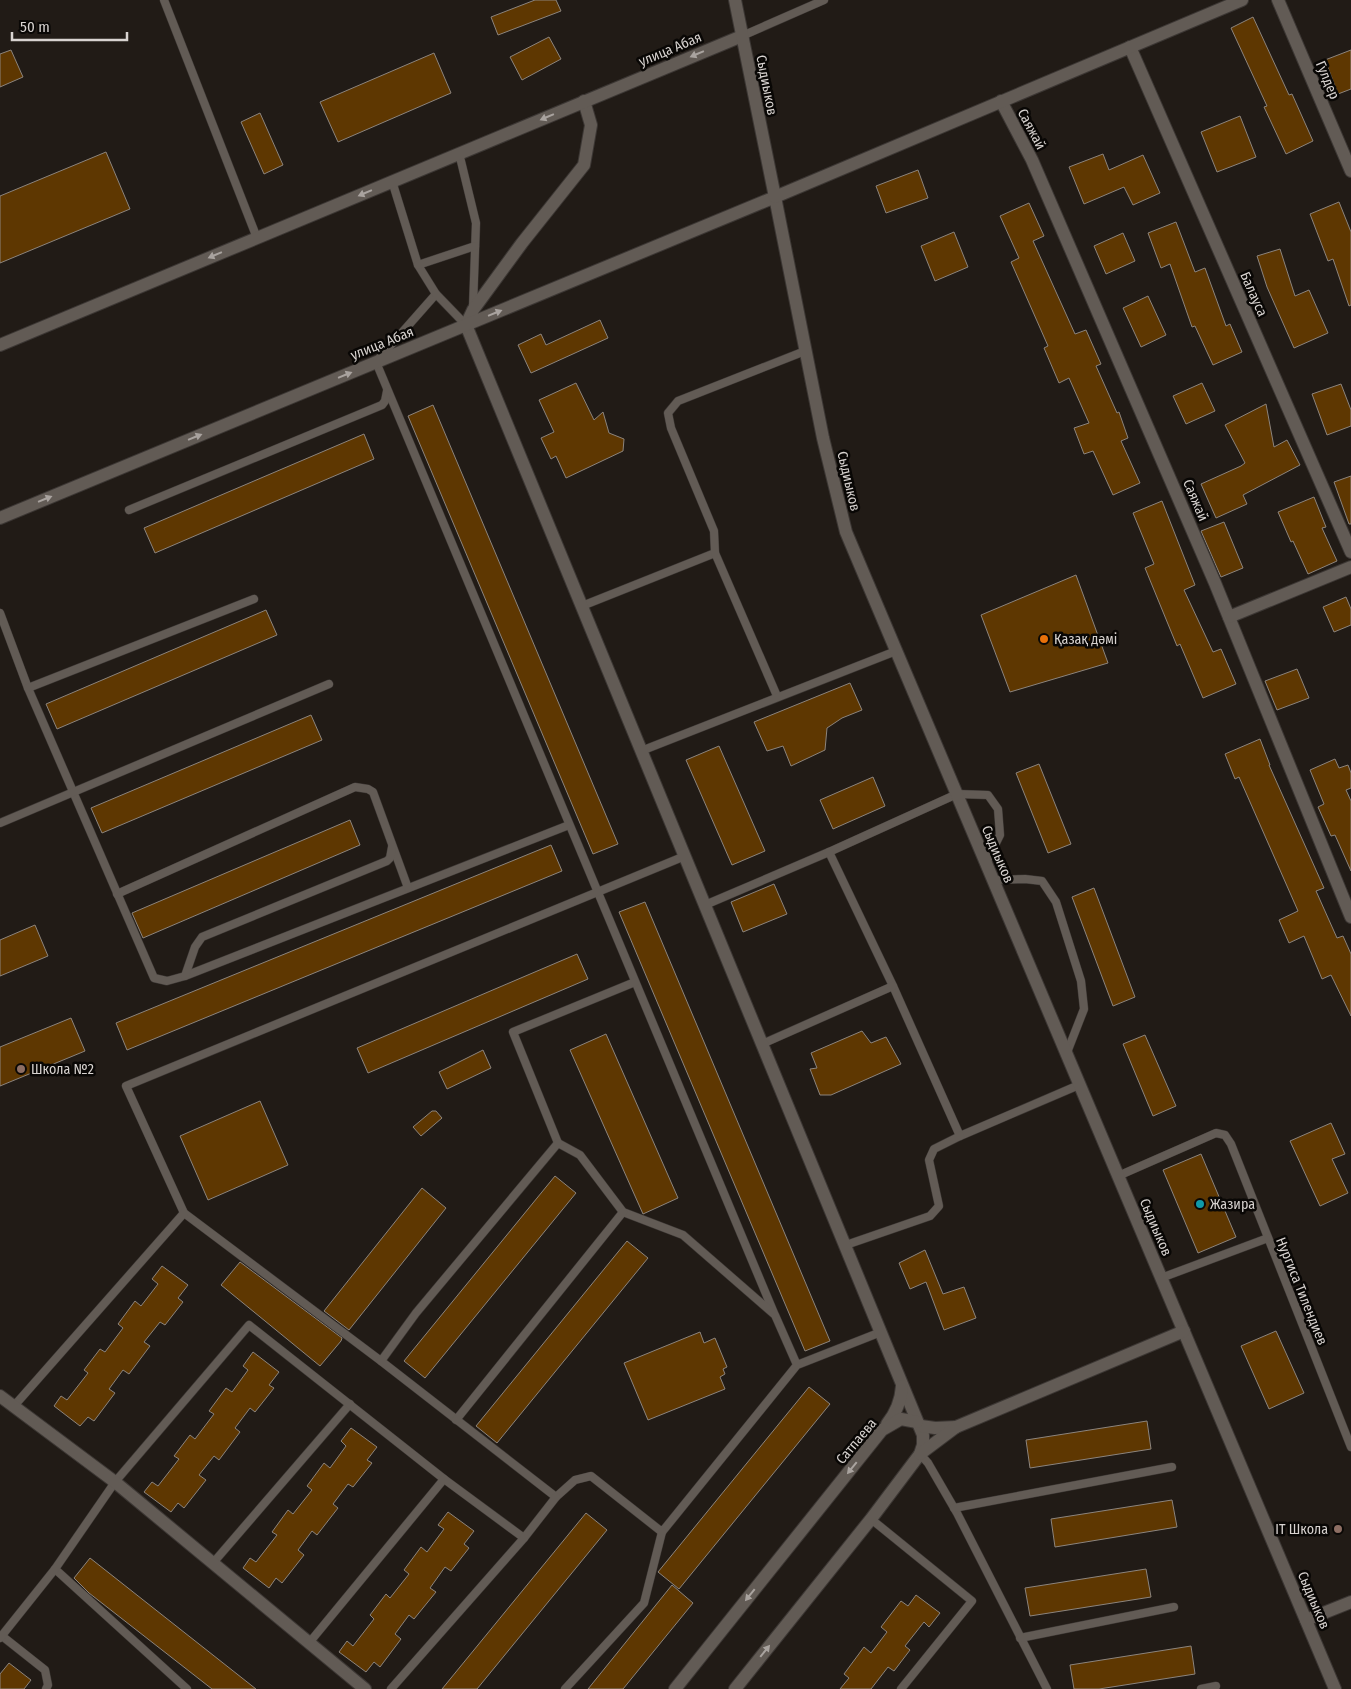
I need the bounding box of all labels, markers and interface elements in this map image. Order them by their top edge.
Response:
scale bar [12,10,128,42]
text: 50 m [20,18,50,36]
street label: улица Абая [636,29,704,70]
one-way arrow [690,51,704,59]
street label: Сыдиыков [752,54,781,117]
street label: Гулдер [1312,58,1343,102]
street label: Саяжай [1014,106,1049,153]
one-way arrow [540,113,554,121]
one-way arrow [358,189,372,197]
one-way arrow [208,252,222,260]
street label: Балауса [1236,269,1271,319]
one-way arrow [488,308,503,316]
street label: улица Абая [348,323,416,364]
one-way arrow [338,370,352,378]
one-way arrow [188,433,203,441]
street label: Сыдиыков [833,450,864,513]
street label: Саяжай [1179,477,1212,524]
one-way arrow [38,495,53,503]
place label: Қазақ дәмі [1054,631,1117,648]
marker: Қазақ дәмі [1038,633,1050,645]
street label: Сыдиыков [978,823,1017,886]
place label: Школа №2 [31,1061,94,1078]
marker: Школа №2 [15,1063,27,1075]
street label: Сыдиыков [1136,1196,1175,1259]
place label: Жазира [1210,1196,1255,1213]
marker: Жазира [1194,1198,1206,1210]
street label: Нургиса Тилендиев [1272,1235,1331,1348]
street label: Сатпаева [832,1415,880,1468]
one-way arrow [846,1462,857,1475]
place label: IT Школа [1275,1521,1328,1538]
marker: IT Школа [1332,1523,1344,1535]
street label: Сыдиыков [1294,1569,1333,1632]
one-way arrow [745,1589,756,1602]
one-way arrow [760,1645,771,1658]

